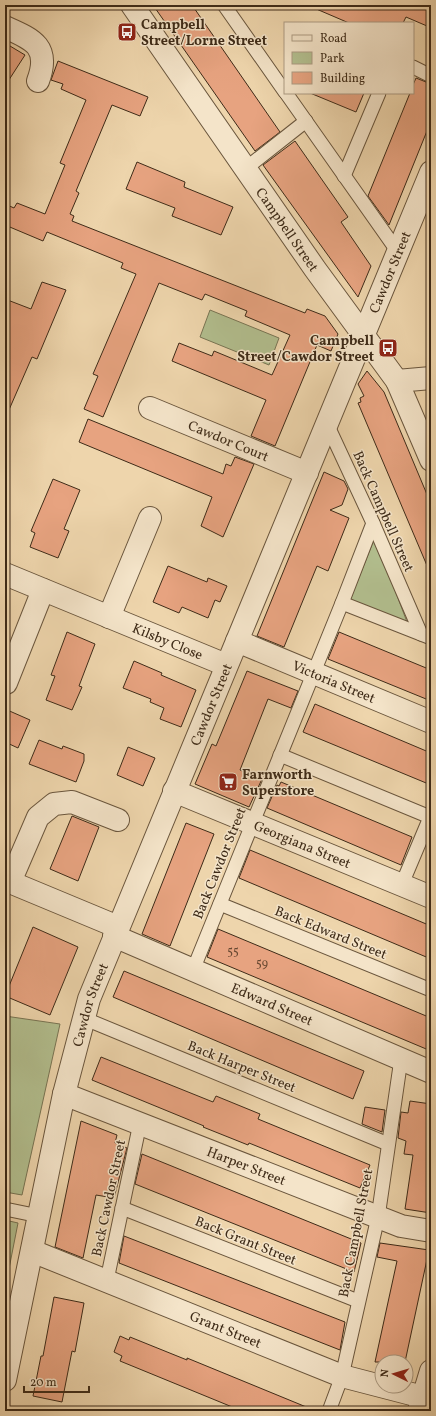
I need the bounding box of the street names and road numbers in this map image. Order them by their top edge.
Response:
street label: Campbell Street [250,184,322,276]
street label: Cawdor Street [366,229,417,316]
street label: Cawdor Court [185,417,271,467]
street label: Back Campbell Street [347,448,418,575]
street label: Kilsby Close [129,619,206,666]
street label: Victoria Street [289,657,378,709]
street label: Cawdor Street [187,661,238,749]
street label: Back Cawdor Street [189,805,252,922]
street label: Georgiana Street [250,817,353,874]
street label: Back Edward Street [272,902,389,965]
street label: Cawdor Street [69,960,114,1049]
street label: Edward Street [228,979,315,1031]
street label: Back Harper Street [184,1037,299,1098]
street label: Back Cawdor Street [88,1138,131,1259]
street label: Harper Street [204,1143,288,1191]
street label: Back Campbell Street [335,1167,378,1299]
street label: Back Grant Street [192,1212,299,1270]
street label: Grant Street [187,1308,264,1354]

